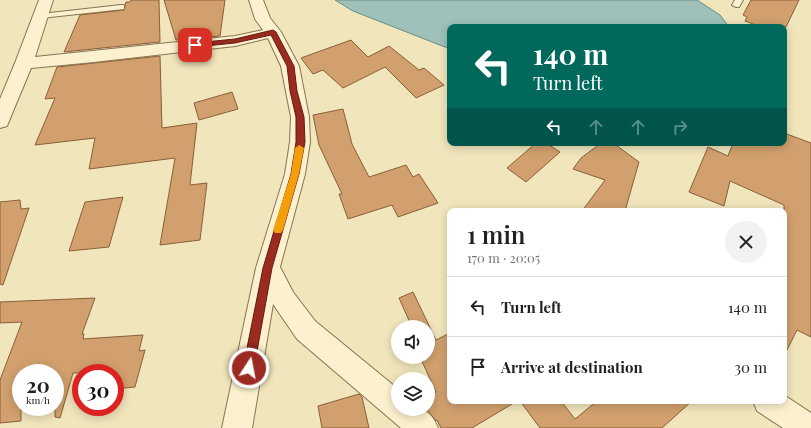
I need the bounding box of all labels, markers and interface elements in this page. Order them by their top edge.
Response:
pin [178,28,212,62]
icon: arrive [184,34,206,56]
text: 140 m [533,35,608,72]
icon: left [467,40,519,92]
text: Turn left [533,71,603,95]
icon: left [543,116,565,138]
icon: ahead [585,116,607,138]
icon: ahead [627,116,649,138]
icon: right [669,116,691,138]
text: 1 min [467,218,525,250]
button: close [725,221,767,263]
text: 170 m · 20:05 [467,249,540,266]
icon: left [467,296,489,318]
text: Turn left [501,297,562,317]
text: 140 m [728,297,767,317]
map controls [391,320,435,416]
button: sound [391,320,435,364]
position arrow [228,347,270,389]
icon: arrive [467,356,489,378]
text: Arrive at destination [501,357,643,377]
text: 30 m [734,357,767,377]
speed limit sign: 30 [72,364,124,416]
text: 20 [26,371,50,398]
button: layers [391,372,435,416]
text: km/h [26,393,50,407]

